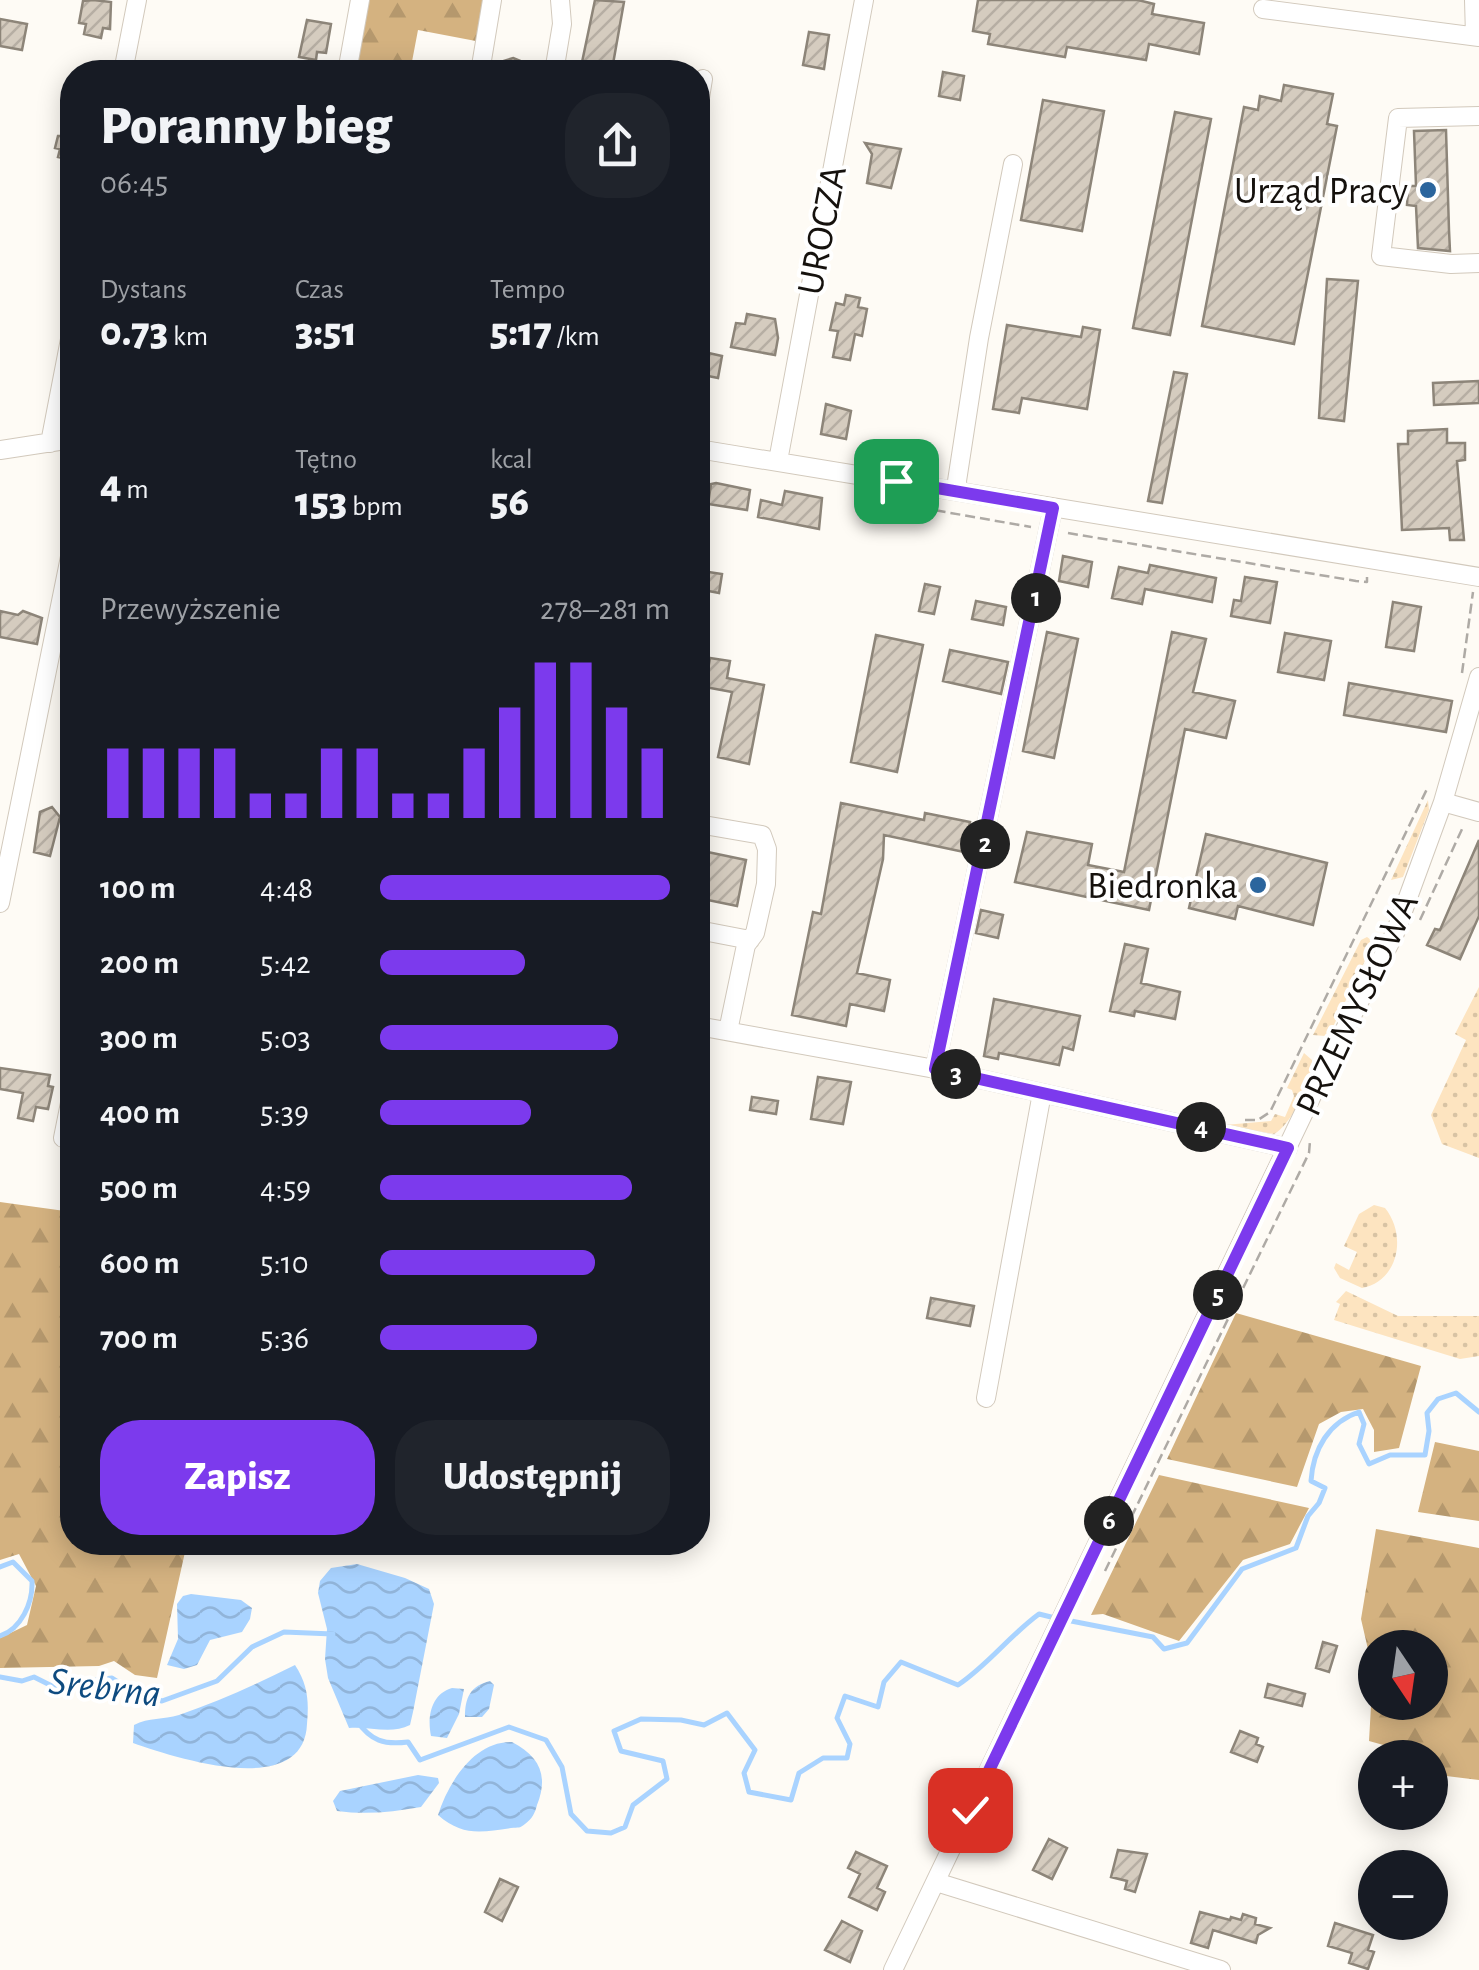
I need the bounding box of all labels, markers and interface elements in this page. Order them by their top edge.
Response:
button: share [565,93,670,198]
text: Poranny bieg [100,99,392,154]
street label: UROCZA [792,163,854,298]
text: 06:45 [100,167,168,199]
place label: Urząd Pracy [1234,173,1408,211]
marker: Urząd Pracy [1417,179,1439,201]
text: Dystans [100,276,187,304]
text: Czas [295,276,344,304]
text: Tempo [490,276,565,304]
text: 0.73 [100,311,168,353]
text: 3:51 [295,311,357,353]
text: 5:17 [490,311,552,353]
text: km [168,323,208,351]
text: /km [552,323,600,351]
pin [854,439,939,524]
text: Tętno [295,446,357,474]
text: kcal [490,446,533,474]
icon: arrive [869,454,924,509]
text: 4 [100,464,122,506]
text: m [122,476,149,504]
text: 153 [295,481,347,523]
text: 56 [490,481,529,523]
text: bpm [347,493,403,521]
pin: 1 [1011,573,1061,623]
text: 1 [1031,584,1041,612]
text: Przewyższenie [100,593,281,625]
text: 278–281 m [540,593,670,625]
pin: 2 [960,819,1010,869]
text: 2 [978,830,992,858]
place label: Biedronka [1087,868,1238,906]
text: 100 m [100,872,176,904]
text: 4:48 [260,872,313,904]
marker: Biedronka [1247,874,1269,896]
street label: PRZEMYSŁOWA [1290,888,1426,1122]
text: 200 m [100,947,179,979]
text: 5:42 [260,947,311,979]
text: 300 m [100,1022,178,1054]
text: 5:03 [260,1022,311,1054]
pin: 3 [931,1049,981,1099]
text: 3 [950,1060,962,1088]
text: 400 m [100,1097,180,1129]
text: 5:39 [260,1097,309,1129]
pin: 4 [1176,1102,1226,1152]
text: 4 [1194,1113,1208,1141]
text: 500 m [100,1172,178,1204]
text: 4:59 [260,1172,311,1204]
text: 600 m [100,1247,179,1279]
text: 5:10 [260,1247,309,1279]
pin: 5 [1193,1270,1243,1320]
text: 5 [1212,1281,1224,1309]
text: 700 m [100,1322,178,1354]
text: 5:36 [260,1322,309,1354]
button: Zapisz [100,1420,375,1535]
button: Udostępnij [395,1420,670,1535]
pin: 6 [1084,1496,1134,1546]
text: 6 [1102,1507,1116,1535]
north arrow [1358,1630,1448,1720]
map controls [1358,1630,1448,1940]
water label: Srebrna [46,1661,163,1715]
button: + [1358,1740,1448,1830]
pin [928,1768,1013,1853]
icon: check [943,1783,998,1838]
button: − [1358,1850,1448,1940]

